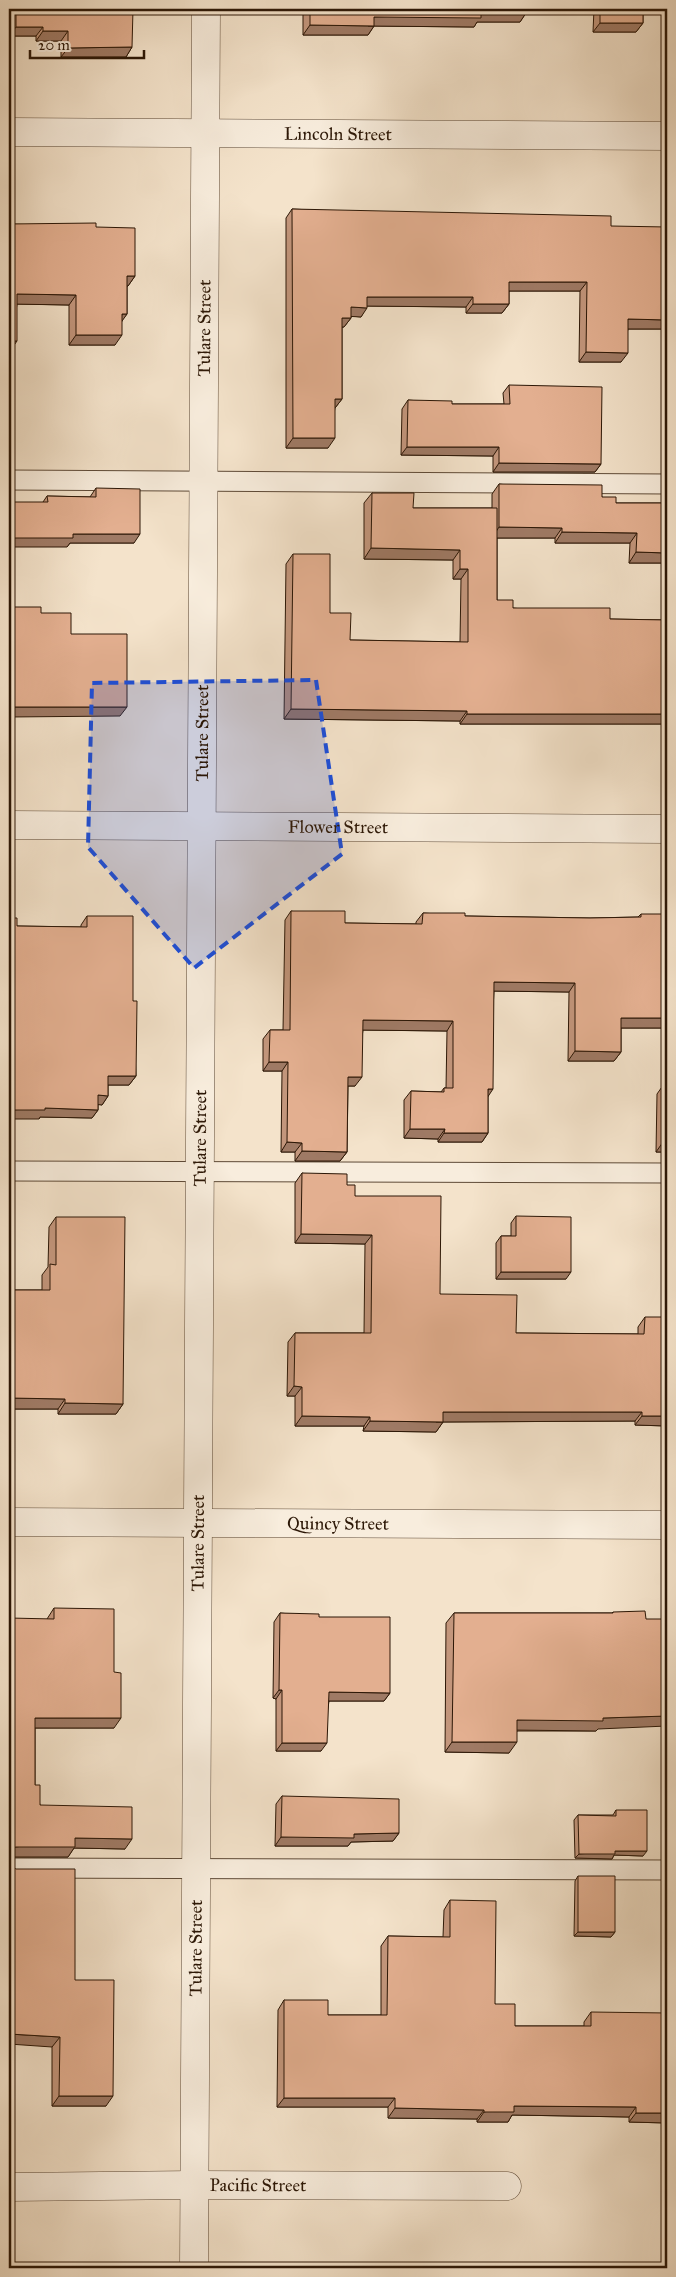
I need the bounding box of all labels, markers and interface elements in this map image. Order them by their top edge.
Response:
scale bar [30,28,144,60]
text: 20 m [38,36,70,54]
street label: Lincoln Street [284,123,393,145]
street label: Tulare Street [193,279,216,377]
street label: Tulare Street [191,684,213,782]
street label: Flower Street [288,816,389,838]
street label: Tulare Street [189,1089,211,1187]
street label: Tulare Street [187,1494,209,1592]
street label: Quincy Street [287,1512,390,1535]
street label: Tulare Street [184,1899,207,1997]
street label: Pacific Street [210,2174,307,2196]

